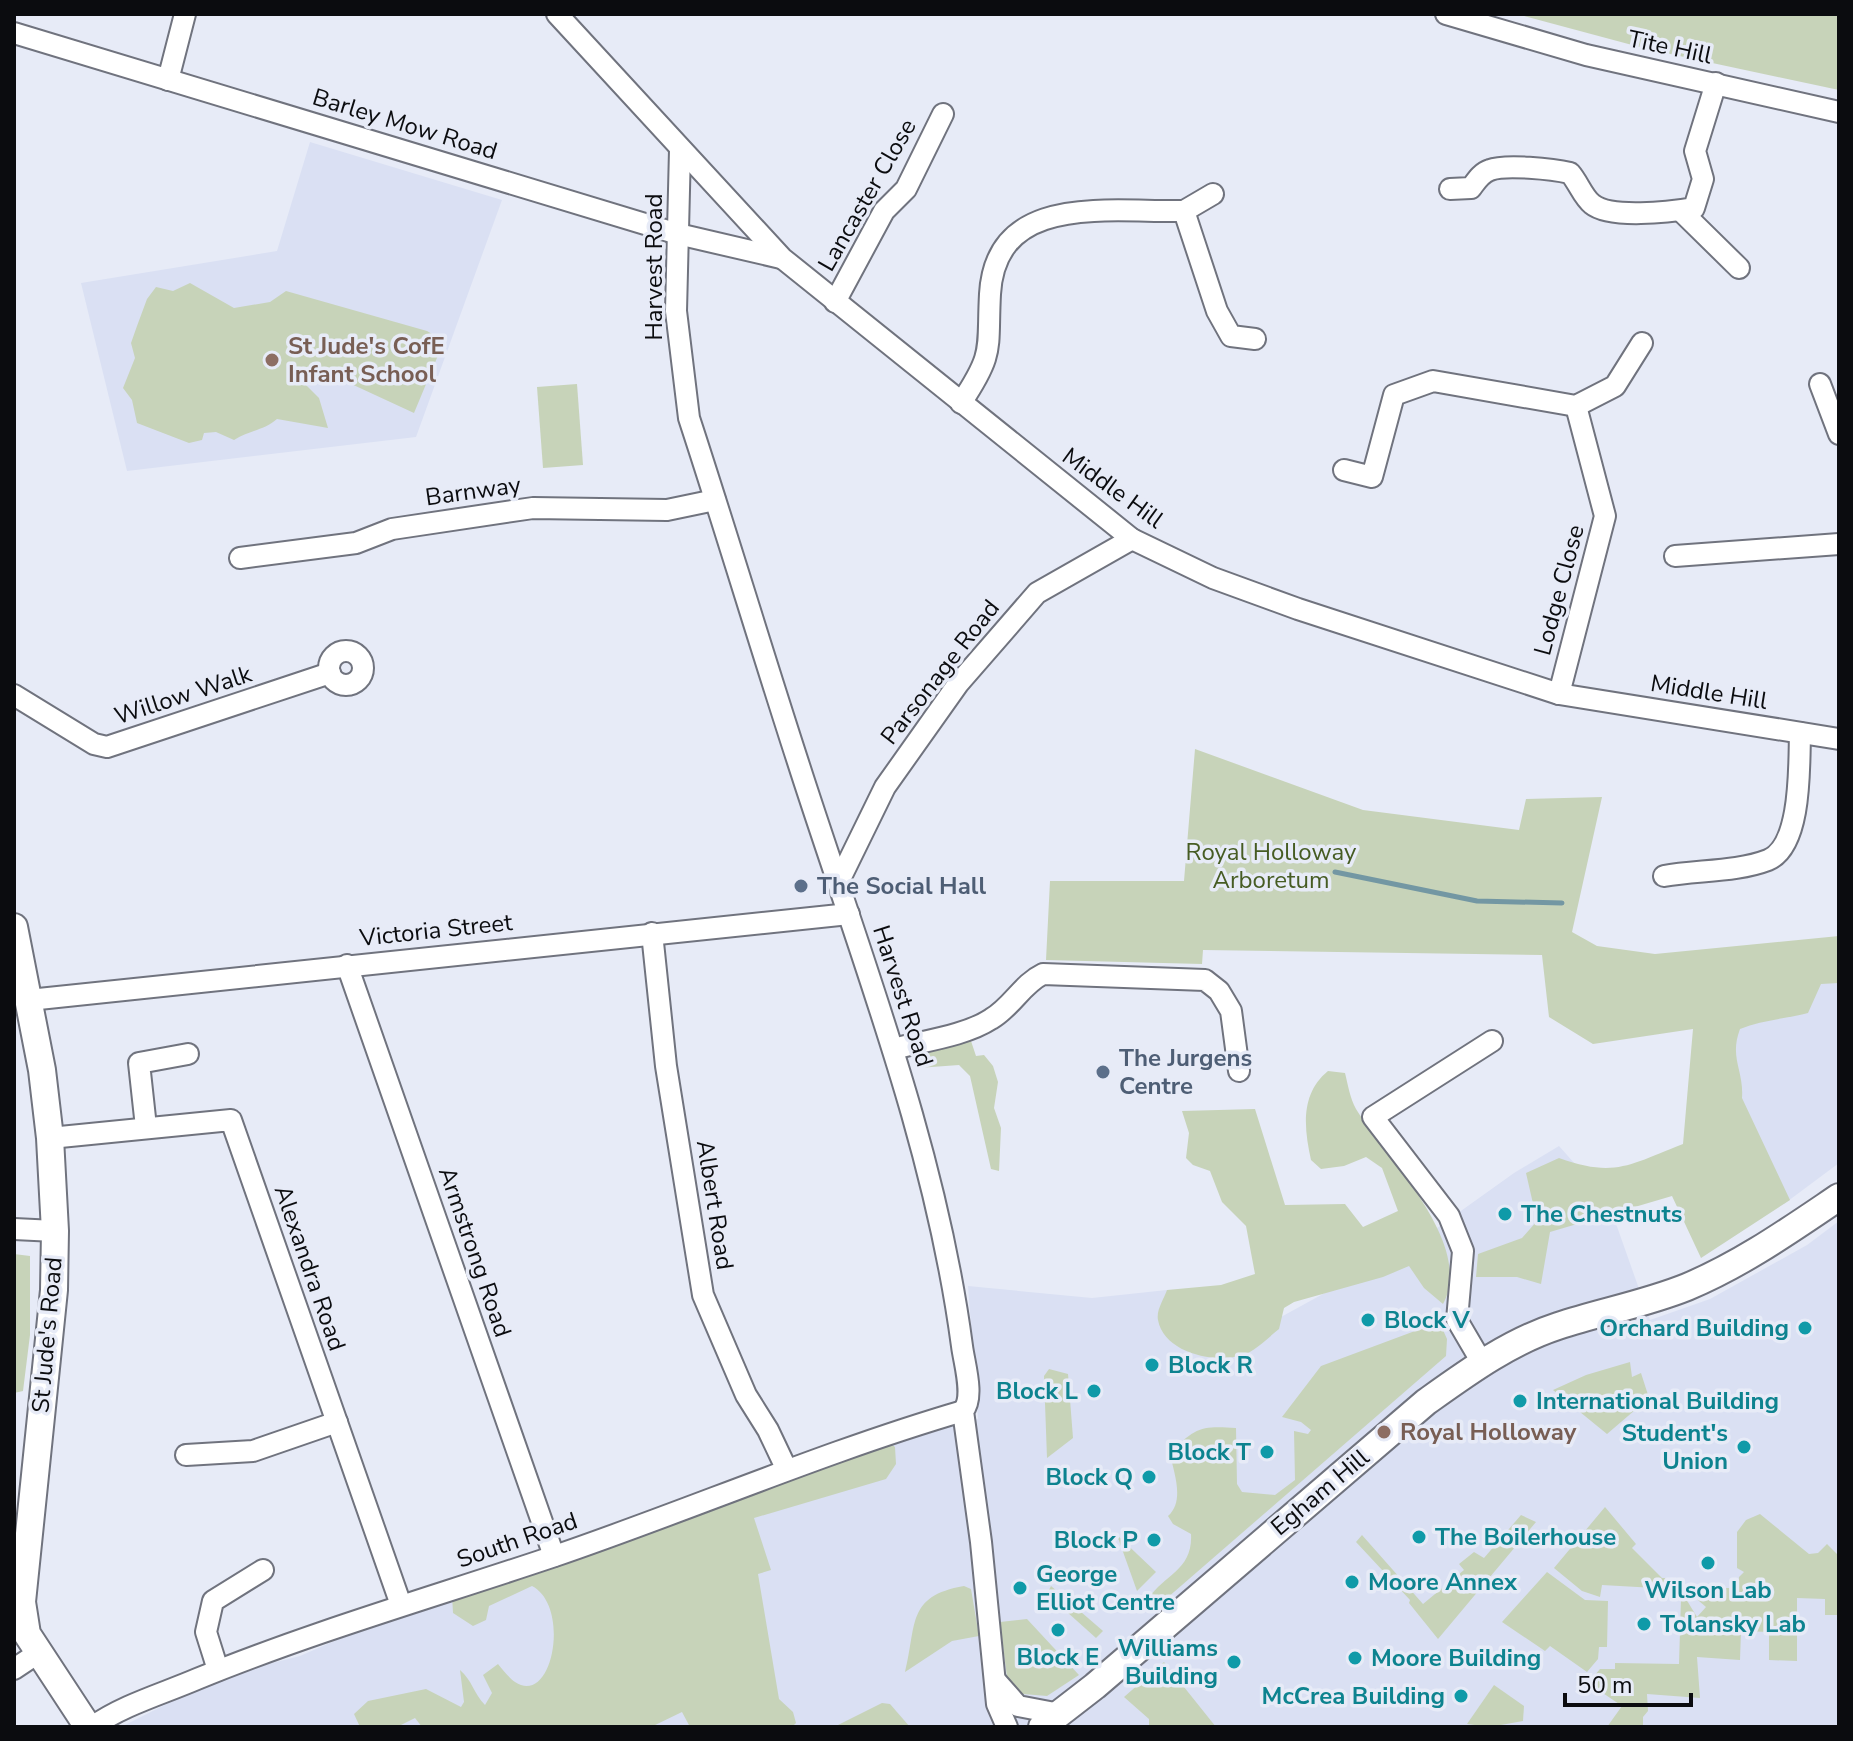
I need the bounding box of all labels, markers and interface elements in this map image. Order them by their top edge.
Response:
street label: Tite Hill [1625,22,1715,72]
street label: Barley Mow Road [309,81,501,167]
street label: Lancaster Close [810,113,924,277]
street label: Harvest Road [638,193,670,341]
place label: St Jude's CofE Infant School [288,330,445,390]
marker: St Jude's CofE Infant School [263,351,281,369]
street label: Middle Hill [1056,440,1170,536]
street label: Barnway [423,468,523,514]
street label: Lodge Close [1526,521,1592,659]
street label: Parsonage Road [873,593,1007,751]
street label: Willow Walk [110,657,257,732]
street label: Middle Hill [1648,667,1770,717]
park label: Royal Holloway Arboretum [1186,836,1357,896]
place label: The Social Hall [817,870,986,902]
marker: The Social Hall [792,877,810,895]
street label: Victoria Street [357,906,515,954]
street label: Harvest Road [865,921,941,1071]
place label: The Jurgens Centre [1119,1042,1252,1102]
marker: The Jurgens Centre [1094,1063,1112,1081]
street label: Albert Road [689,1138,741,1272]
street label: Armstrong Road [431,1163,519,1341]
street label: Alexandra Road [267,1181,353,1355]
place label: The Chestnuts [1521,1198,1682,1230]
marker: The Chestnuts [1496,1205,1514,1223]
street label: St Jude's Road [24,1256,70,1414]
place label: Block V [1384,1304,1471,1336]
marker: Block V [1359,1311,1377,1329]
place label: Orchard Building [1599,1312,1789,1344]
marker: Orchard Building [1796,1319,1814,1337]
place label: Block R [1168,1349,1254,1381]
marker: Block R [1143,1356,1161,1374]
place label: Block L [996,1375,1078,1407]
marker: Block L [1085,1382,1103,1400]
place label: International Building [1536,1385,1779,1417]
marker: International Building [1511,1392,1529,1410]
place label: Royal Holloway [1400,1416,1577,1448]
place label: Student's Union [1622,1417,1728,1477]
marker: Royal Holloway [1375,1423,1393,1441]
place label: Block T [1168,1436,1251,1468]
marker: Student's Union [1735,1438,1753,1456]
street label: Egham Hill [1264,1441,1376,1543]
marker: Block T [1258,1443,1276,1461]
place label: Block Q [1046,1461,1133,1493]
marker: Block Q [1140,1468,1158,1486]
street label: South Road [452,1504,582,1576]
place label: The Boilerhouse [1435,1521,1616,1553]
place label: Block P [1054,1524,1138,1556]
marker: The Boilerhouse [1410,1528,1428,1546]
marker: Block P [1145,1531,1163,1549]
marker: Wilson Lab [1699,1554,1717,1572]
place label: George Elliot Centre [1036,1558,1175,1618]
place label: Moore Annex [1368,1566,1518,1598]
marker: Moore Annex [1343,1573,1361,1591]
place label: Wilson Lab [1644,1574,1772,1606]
marker: George Elliot Centre [1011,1579,1029,1597]
place label: Tolansky Lab [1660,1608,1806,1640]
marker: Tolansky Lab [1635,1615,1653,1633]
marker: Block E [1049,1621,1067,1639]
place label: Williams Building [1118,1632,1218,1692]
place label: Block E [1017,1641,1099,1673]
place label: Moore Building [1371,1642,1541,1674]
marker: Moore Building [1346,1649,1364,1667]
marker: Williams Building [1225,1653,1243,1671]
scale bar [1565,1657,1691,1707]
text: 50 m [1577,1669,1633,1701]
place label: McCrea Building [1262,1680,1445,1712]
marker: McCrea Building [1452,1687,1470,1705]

